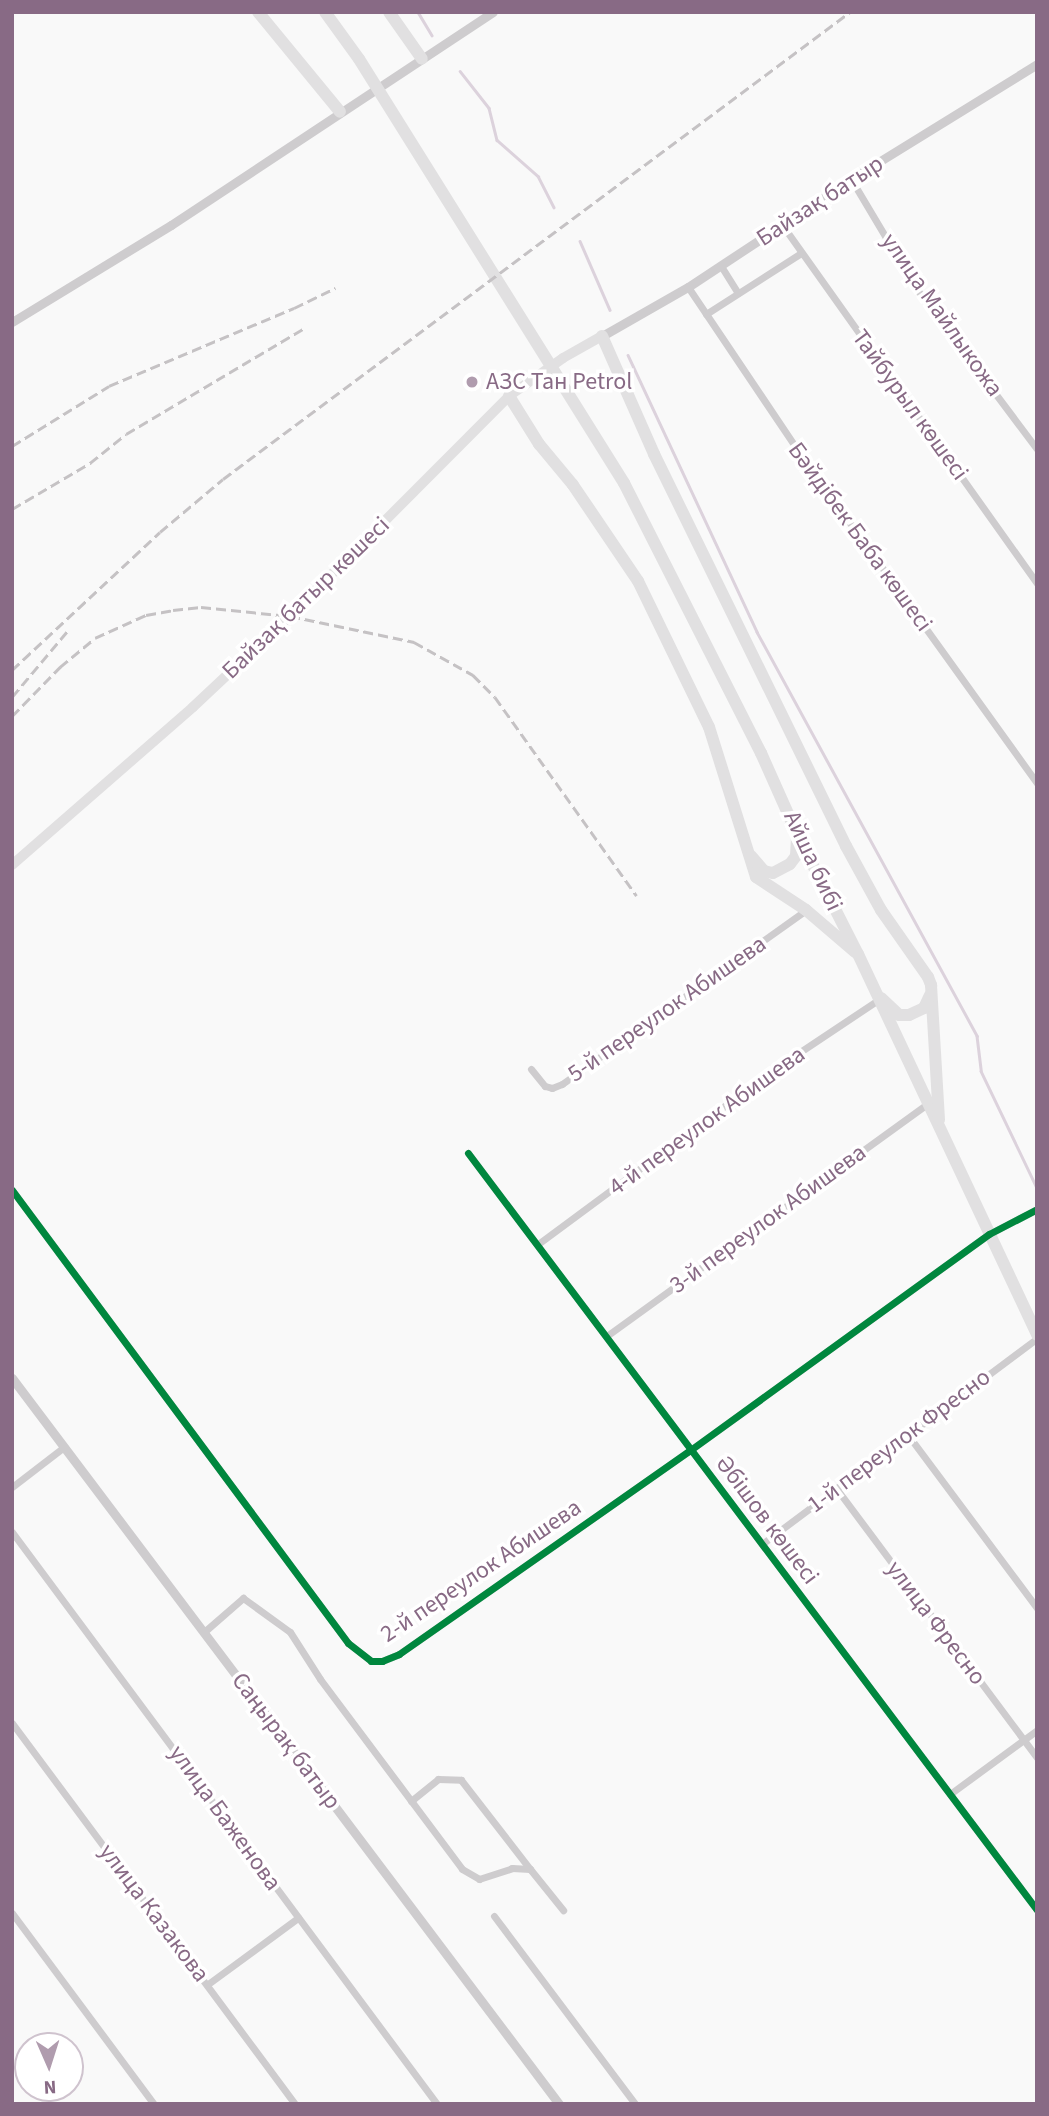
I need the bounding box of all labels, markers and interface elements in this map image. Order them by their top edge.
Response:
street label: Байзақ батыр [751,149,889,253]
street label: улица Майлыкожа [875,228,1009,402]
street label: Тайбурыл көшесі [846,324,974,486]
place label: АЗС Тан Petrol [486,368,632,396]
marker: АЗС Тан Petrol [464,374,480,390]
street label: Бәйдібек Баба көшесі [782,437,938,637]
street label: Байзақ батыр көшесі [216,511,396,685]
street label: Айша бибі [777,806,849,916]
street label: 5-й переулок Абишева [562,930,772,1088]
street label: 4-й переулок Абишева [603,1040,811,1202]
street label: 3-й переулок Абишева [664,1138,872,1300]
street label: 1-й переулок Фресно [802,1363,996,1519]
street label: Әбішов көшесі [709,1450,825,1590]
street label: 2-й переулок Абишева [375,1493,587,1649]
street label: улица Фресно [880,1555,992,1691]
street label: Саңырақ батыр [225,1667,347,1815]
street label: улица Баженова [163,1740,287,1896]
street label: улица Казакова [93,1838,215,1988]
north arrow [14,2032,84,2102]
text: N [43,2073,57,2100]

